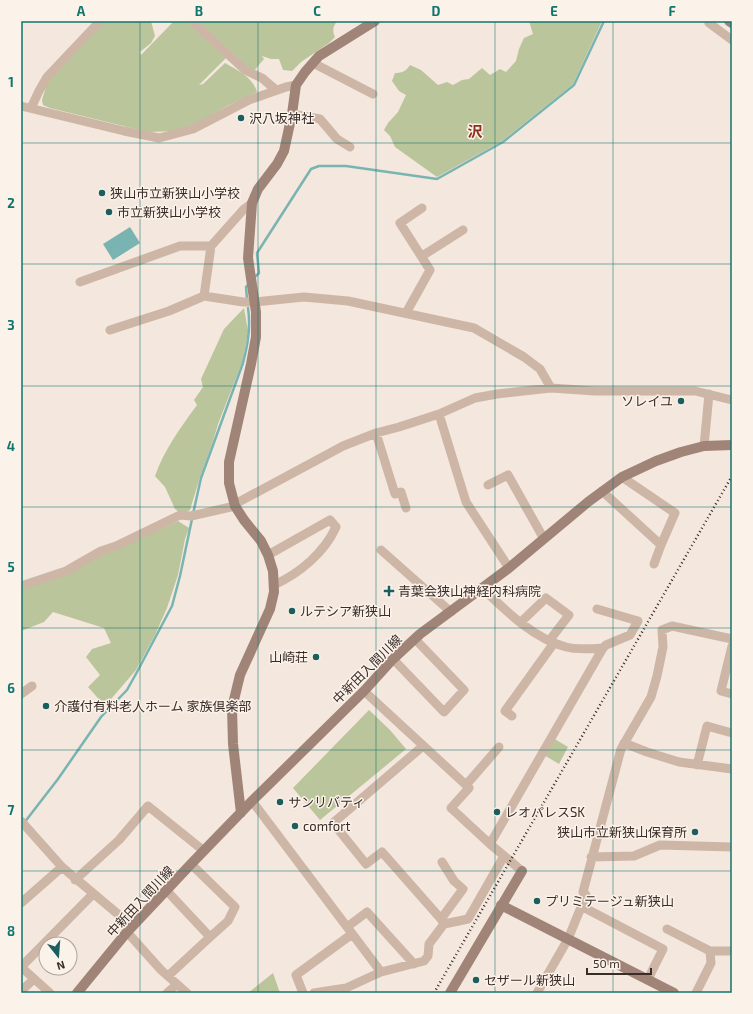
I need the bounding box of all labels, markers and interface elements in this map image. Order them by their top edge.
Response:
text: A [77,3,86,19]
text: B [195,3,203,19]
text: C [313,3,321,19]
text: D [432,3,441,19]
text: E [550,3,558,19]
text: F [668,3,676,19]
text: 1 [8,74,14,90]
place label: 沢八坂神社 [249,110,314,126]
marker: 沢八坂神社 [236,113,246,123]
district label: 沢 [467,122,483,140]
place label: 狭山市立新狭山小学校 [110,185,240,201]
marker: 狭山市立新狭山小学校 [97,188,107,198]
text: 2 [7,195,15,211]
place label: 市立新狭山小学校 [117,204,221,220]
marker: 市立新狭山小学校 [104,207,114,217]
text: 3 [7,317,15,333]
place label: ソレイユ [621,393,673,409]
marker: ソレイユ [676,396,686,406]
text: 4 [7,438,15,454]
text: 5 [7,559,15,575]
place label: 青葉会狭山神経内科病院 [398,583,541,599]
marker: 青葉会狭山神経内科病院 [383,585,395,597]
place label: ルテシア新狭山 [300,603,391,619]
marker: ルテシア新狭山 [287,606,297,616]
street label: 中新田入間川線 [329,631,405,707]
place label: 山崎荘 [269,649,308,665]
marker: 山崎荘 [311,652,321,662]
text: 6 [7,680,15,696]
place label: 介護付有料老人ホーム 家族倶楽部 [54,698,252,714]
marker: 介護付有料老人ホーム 家族倶楽部 [41,701,51,711]
place label: サンリバティ [288,794,365,810]
marker: サンリバティ [275,797,285,807]
text: 7 [8,802,15,818]
place label: レオパレスSK [505,804,585,820]
marker: レオパレスSK [492,807,502,817]
place label: comfort [303,818,350,834]
marker: comfort [290,821,300,831]
place label: 狭山市立新狭山保育所 [557,824,687,840]
marker: 狭山市立新狭山保育所 [690,827,700,837]
street label: 中新田入間川線 [103,862,177,940]
place label: プリミテージュ新狭山 [545,893,674,909]
marker: プリミテージュ新狭山 [532,896,542,906]
text: 8 [7,923,15,939]
north arrow [38,936,78,976]
scale bar [587,950,651,976]
text: 50 m [593,956,620,970]
text: N [55,959,67,973]
place label: セザール新狭山 [484,972,575,988]
marker: セザール新狭山 [471,975,481,985]

